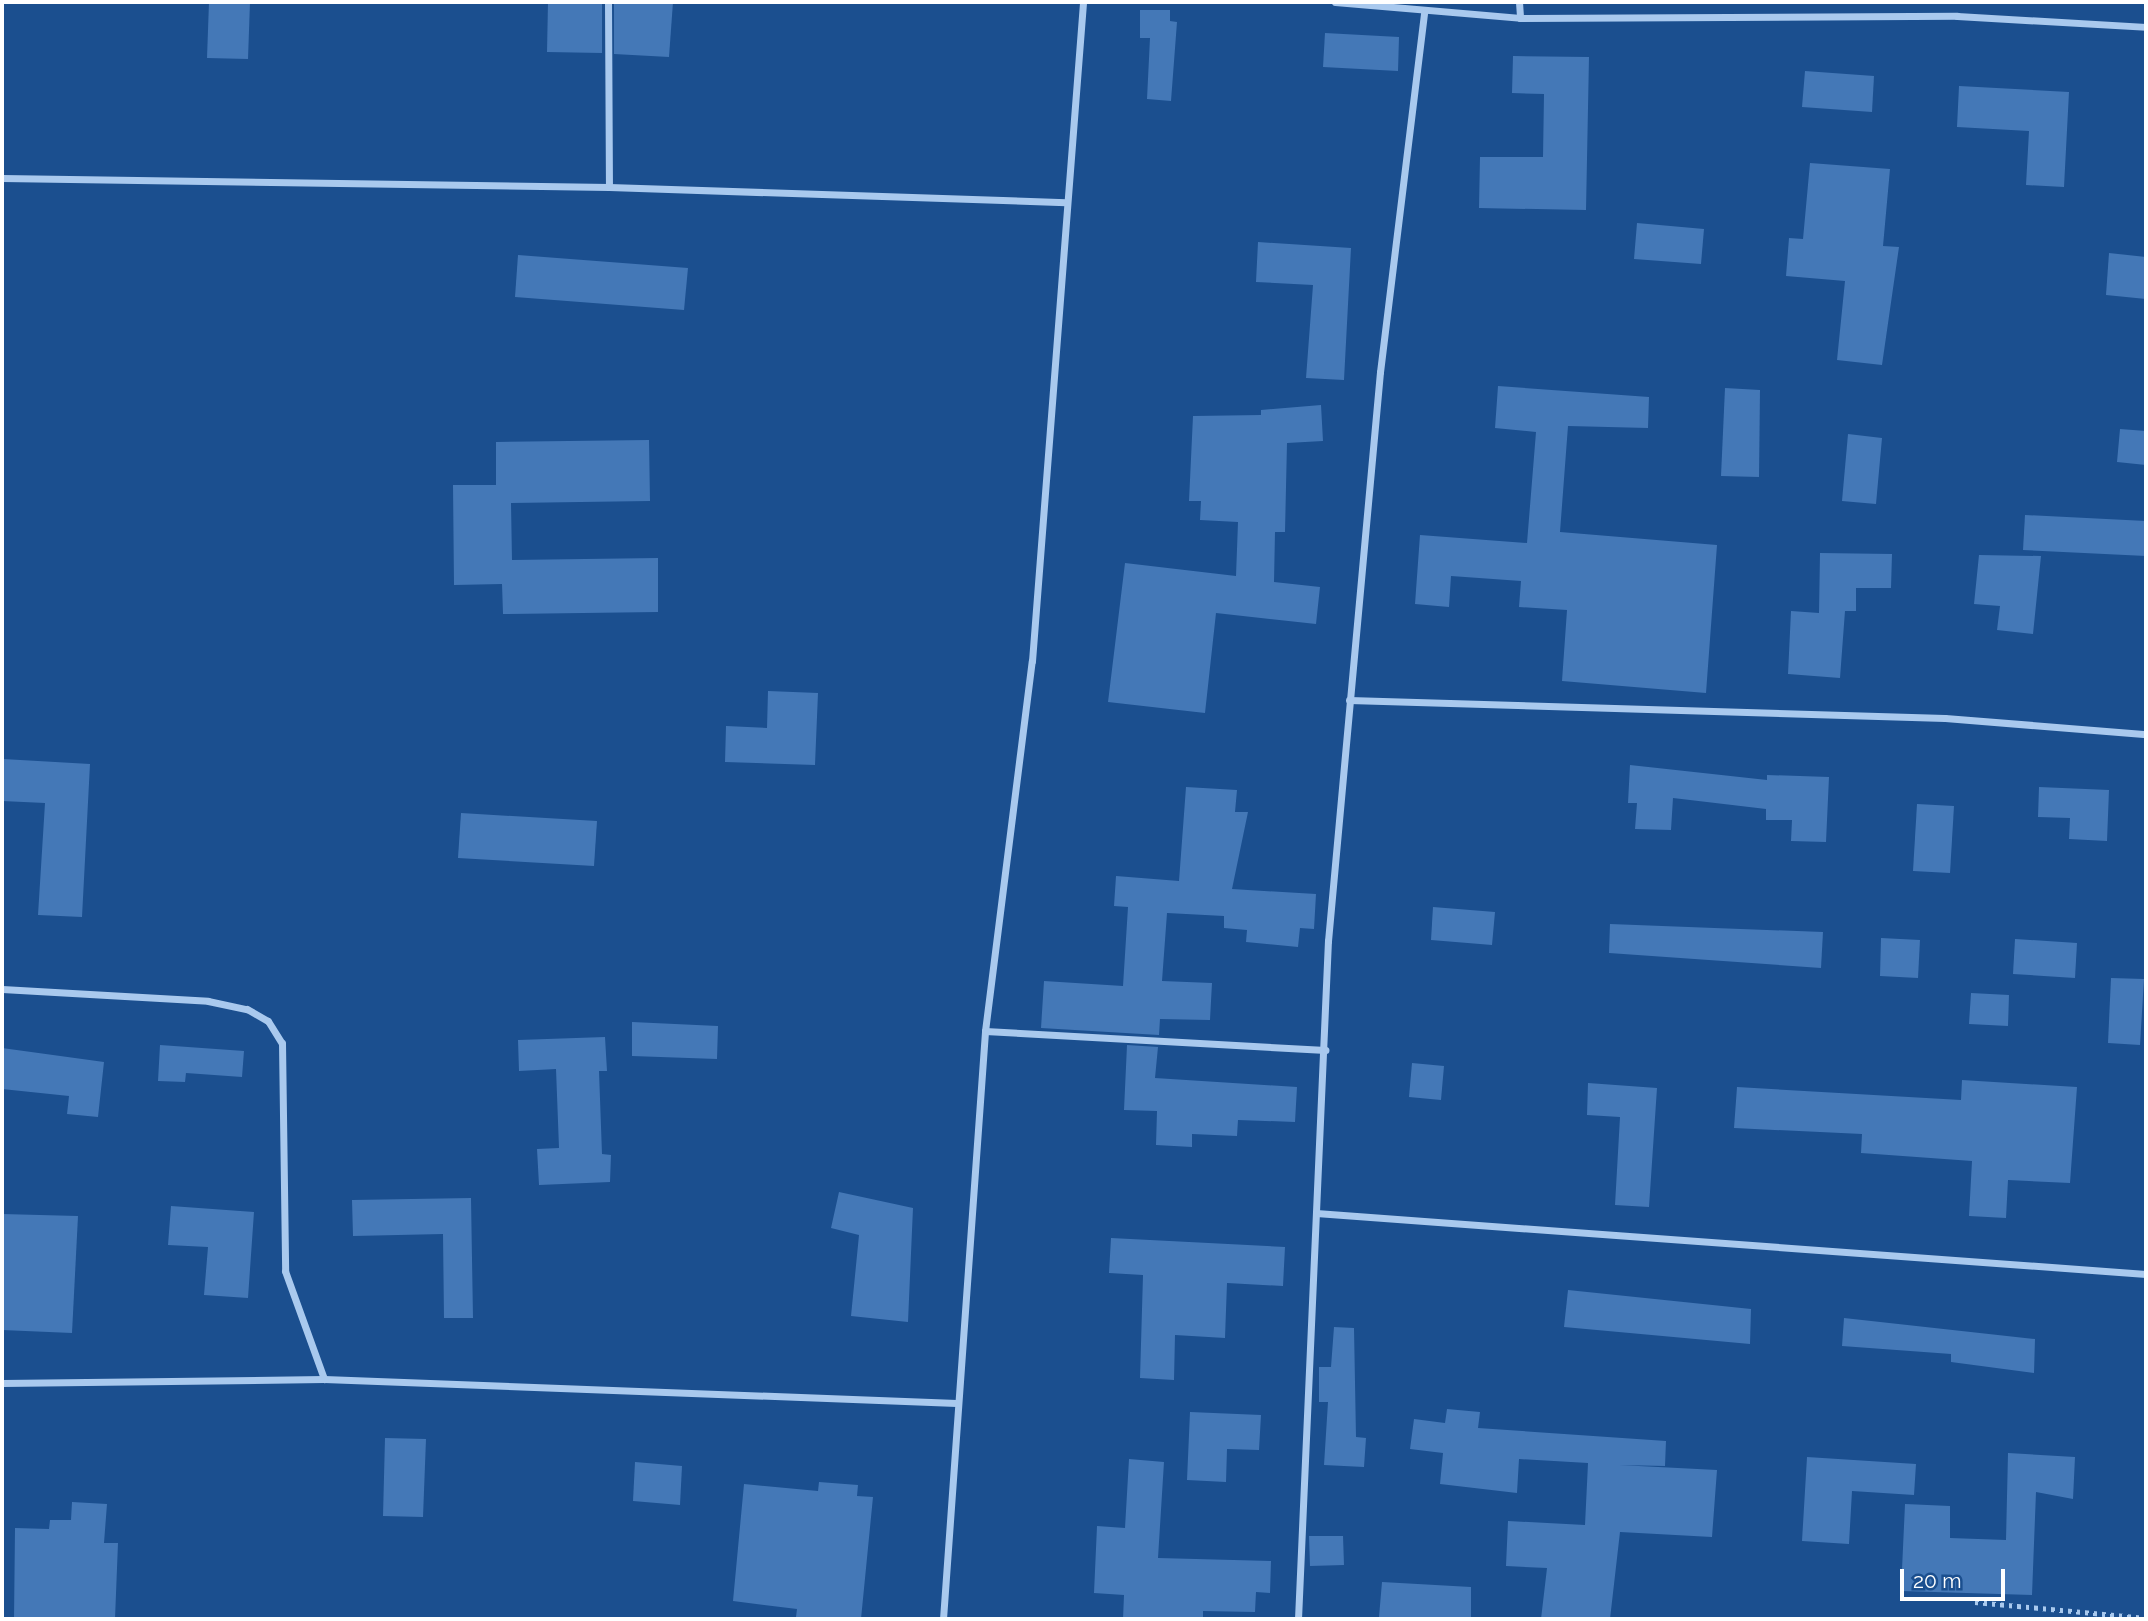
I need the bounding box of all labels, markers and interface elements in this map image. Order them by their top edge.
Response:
scale bar [1903,1554,2008,1598]
text: 20 m [1913,1568,1961,1593]

